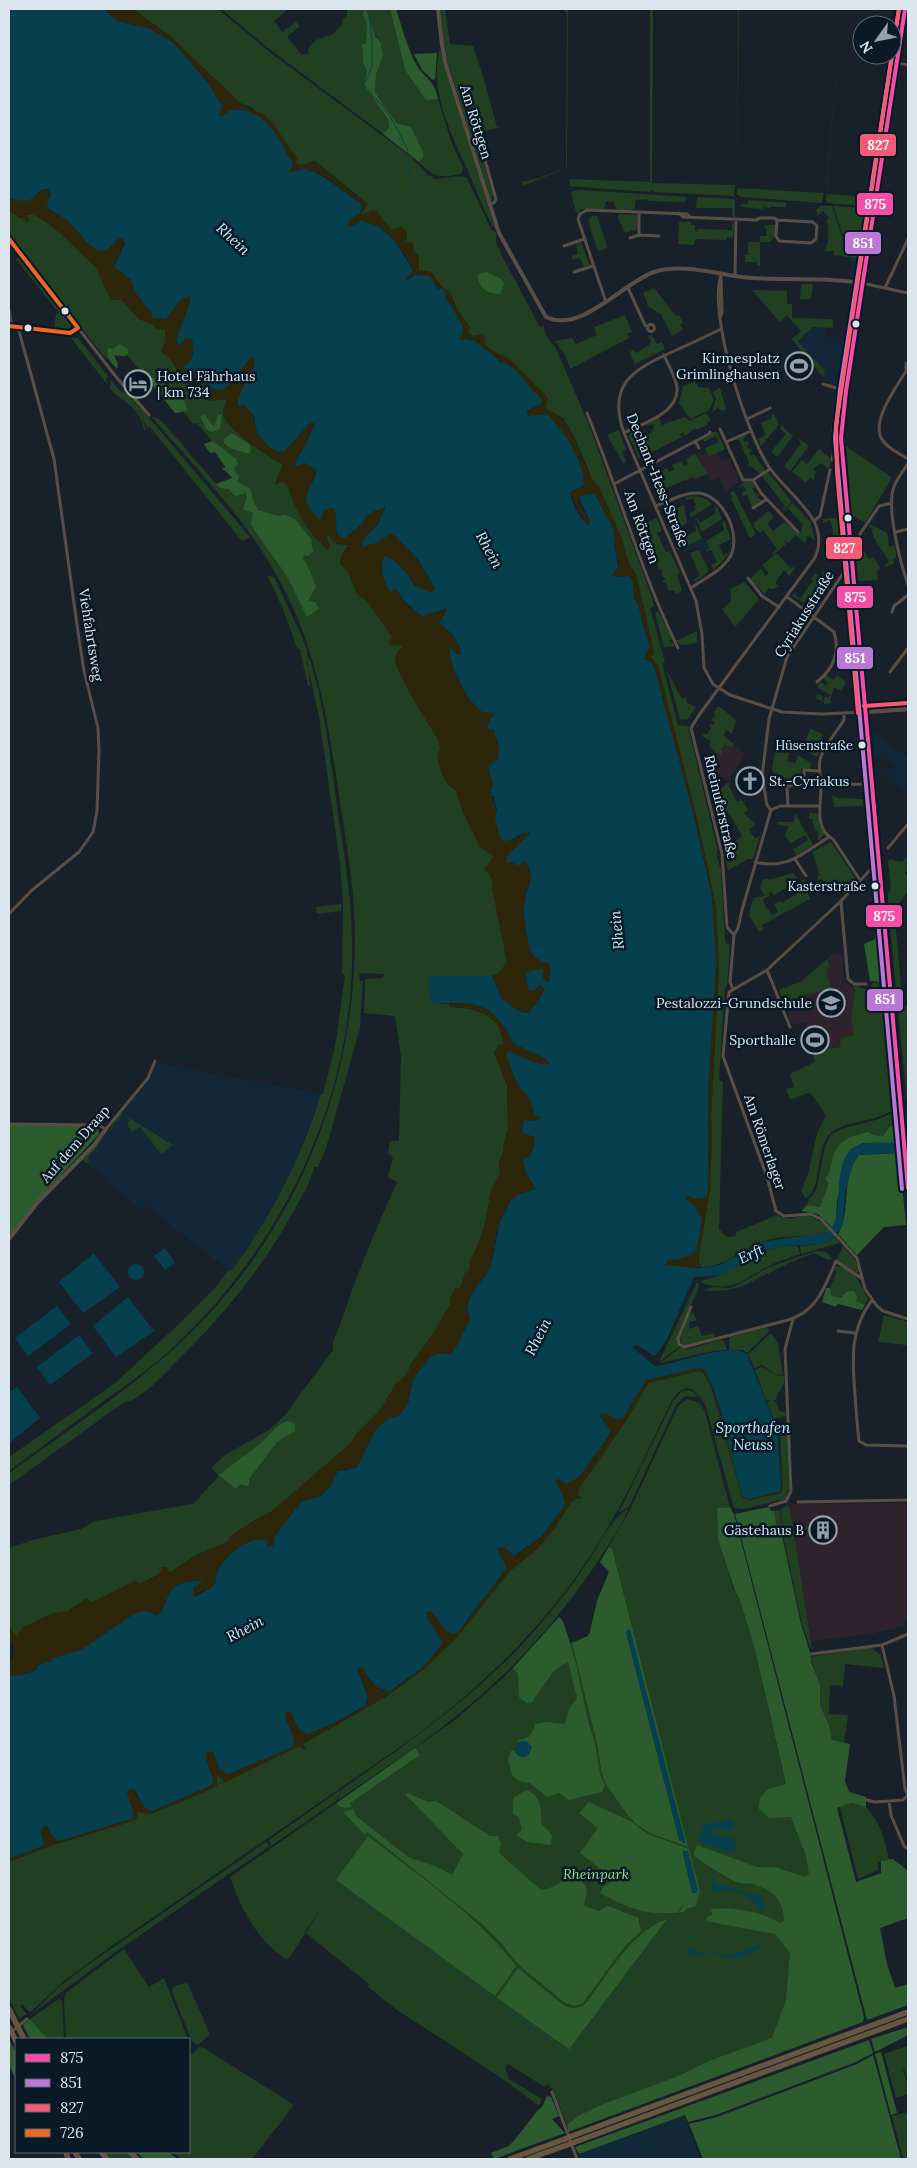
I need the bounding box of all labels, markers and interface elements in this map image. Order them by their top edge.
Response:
north arrow [852,15,902,65]
text: N [856,37,877,57]
street label: Am Röttgen [456,82,496,162]
line badge: 827 [859,133,897,157]
text: 827 [867,136,889,154]
line badge: 875 [856,192,894,216]
text: 875 [864,195,887,213]
water label: Rhein [213,218,255,259]
line badge: 851 [844,231,882,255]
text: 851 [852,234,874,252]
unlabelled marker [60,306,70,316]
unlabelled marker [851,319,861,329]
unlabelled marker [23,323,33,333]
place label: Kirmesplatz Grimlinghausen [676,349,781,383]
sports icon: Kirmesplatz Grimlinghausen [784,351,814,381]
place label: Hotel Fährhaus | km 734 [157,367,255,401]
hotel icon: Hotel Fährhaus | km 734 [123,369,153,399]
street label: Dechant-Hess-Straße [623,410,693,550]
street label: Am Röttgen [620,487,664,567]
unlabelled marker [843,513,853,523]
water label: Rhein [472,528,508,572]
line badge: 827 [825,536,863,560]
text: 827 [833,539,855,557]
street label: Cyriakusstraße [770,567,838,661]
line badge: 875 [836,585,874,609]
street label: Viehfahrtsweg [75,586,107,683]
text: 875 [844,588,867,606]
line badge: 851 [836,646,874,670]
text: 851 [844,649,866,667]
place label: Hüsenstraße [775,737,853,754]
marker: Hüsenstraße [857,740,867,750]
street label: Rheinuferstraße [700,753,742,861]
church icon: St.-Cyriakus [735,766,765,796]
place label: St.-Cyriakus [769,772,849,790]
place label: Kasterstraße [787,878,866,895]
marker: Kasterstraße [870,881,880,891]
line badge: 875 [865,904,903,928]
text: 875 [873,907,896,925]
water label: Rhein [605,909,628,951]
school or university icon: Pestalozzi-Grundschule [816,988,846,1018]
line badge: 851 [866,988,904,1012]
text: 851 [874,990,896,1008]
place label: Pestalozzi-Grundschule [656,994,812,1012]
sports icon: Sporthalle [800,1025,830,1055]
place label: Sporthalle [729,1031,796,1049]
street label: Am Römerlager [740,1091,790,1192]
street label: Auf dem Draap [36,1102,114,1187]
water label: Erft [735,1239,767,1268]
water label: Rhein [520,1314,555,1359]
water label: Sporthafen Neuss [716,1418,791,1454]
building icon: Gästehaus B [808,1515,838,1545]
place label: Gästehaus B [724,1521,804,1539]
water label: Rhein [223,1611,267,1646]
park label: Rheinpark [563,1865,629,1883]
legend [15,2038,190,2153]
text: 875 [60,2048,84,2067]
text: 851 [60,2073,82,2092]
text: 827 [60,2098,83,2117]
text: 726 [60,2123,84,2142]

